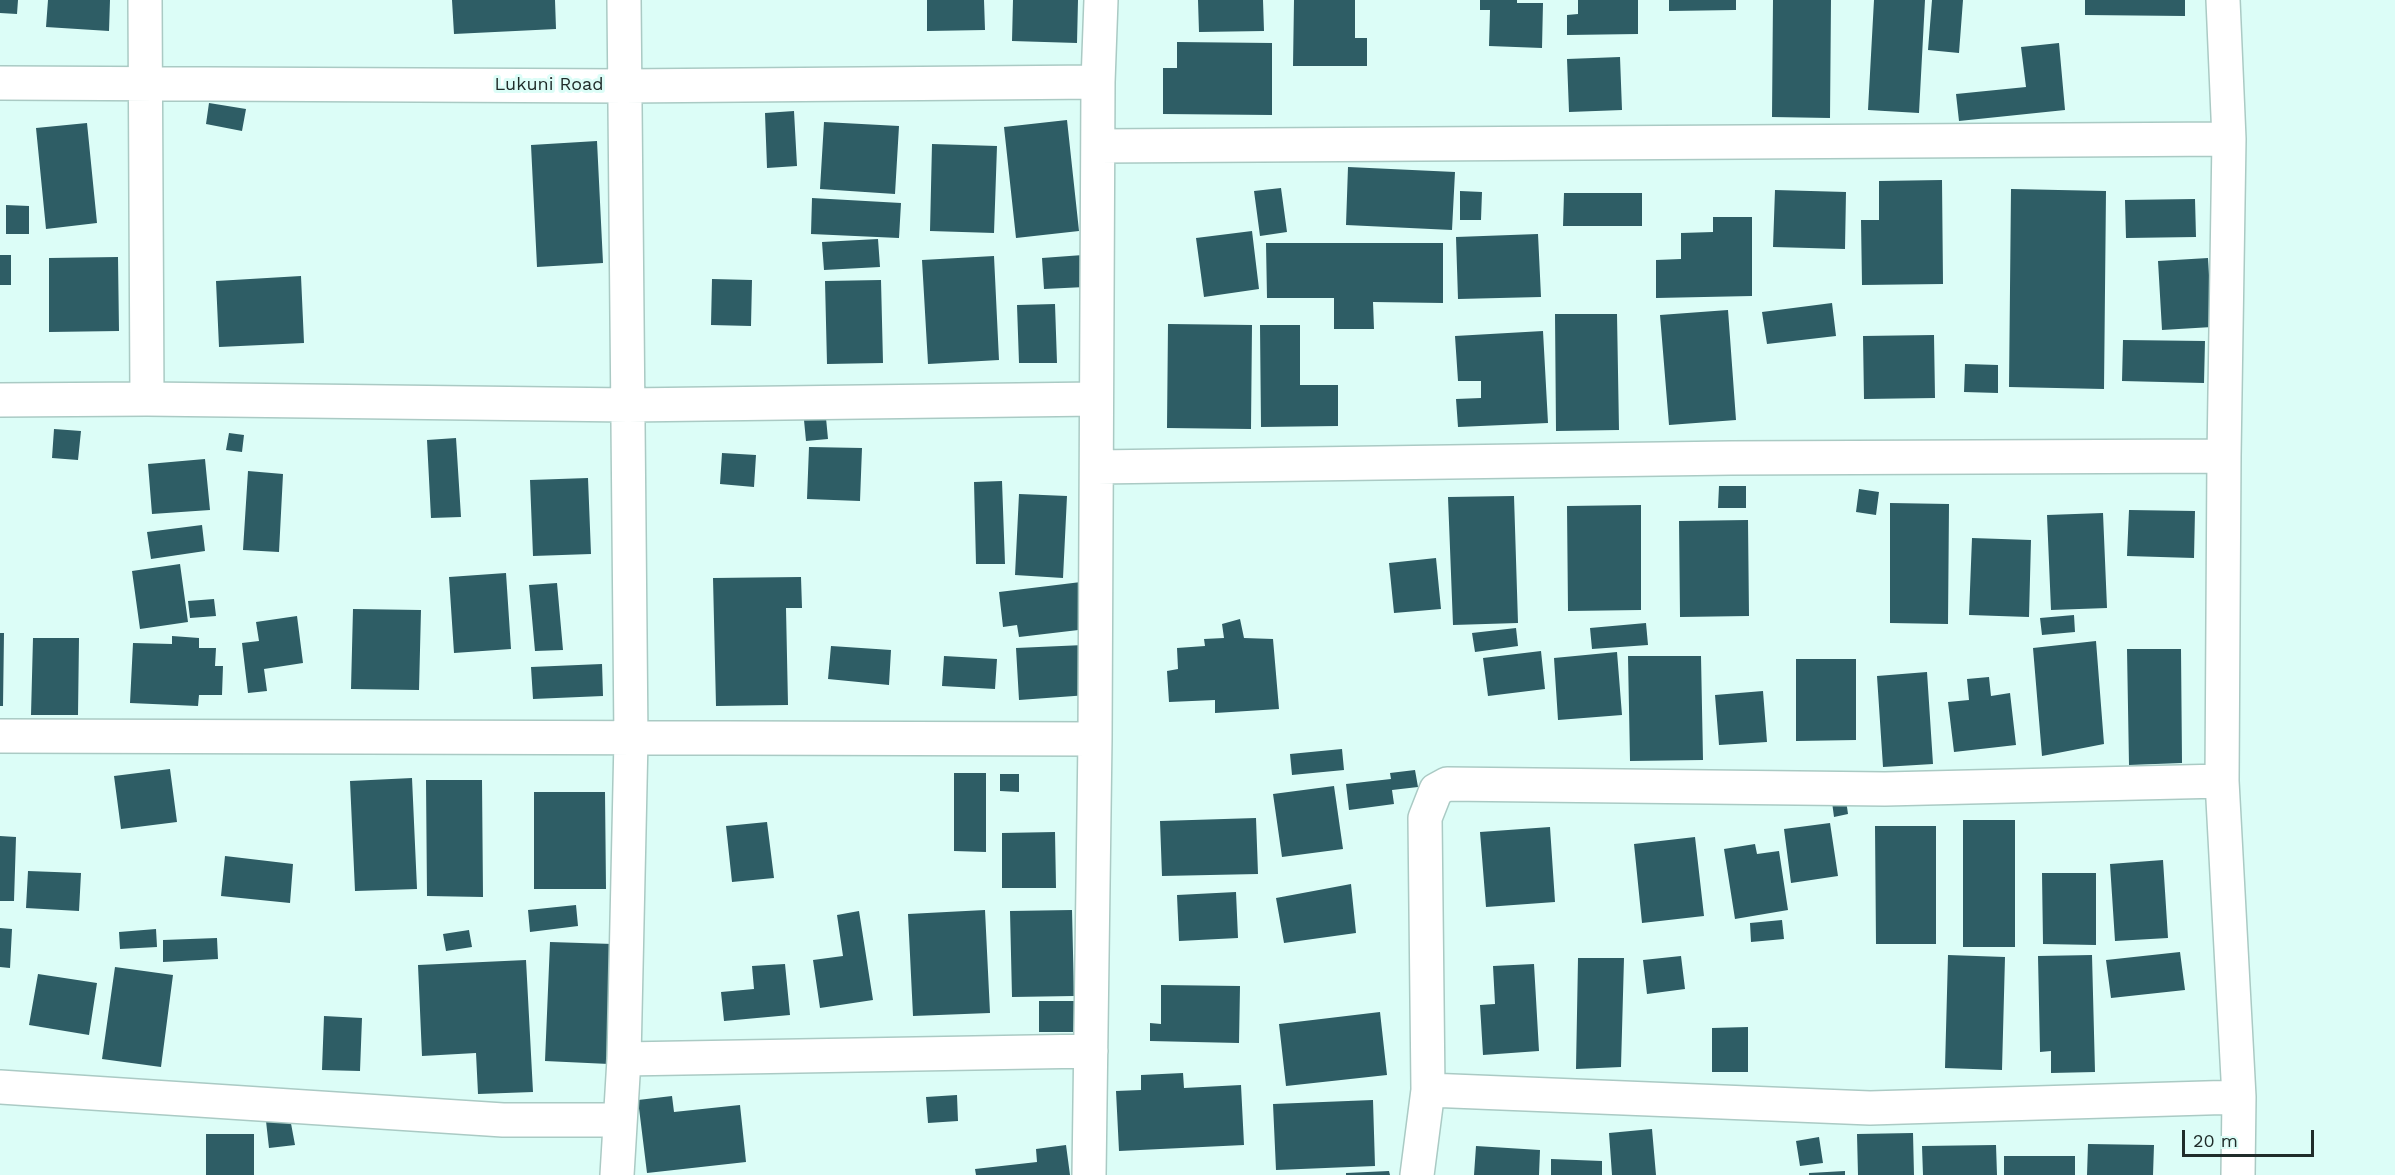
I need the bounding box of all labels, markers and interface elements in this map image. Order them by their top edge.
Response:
street label: Lukuni Road [495,74,603,96]
scale bar [2185,1118,2317,1156]
text: 20 m [2193,1130,2238,1151]

